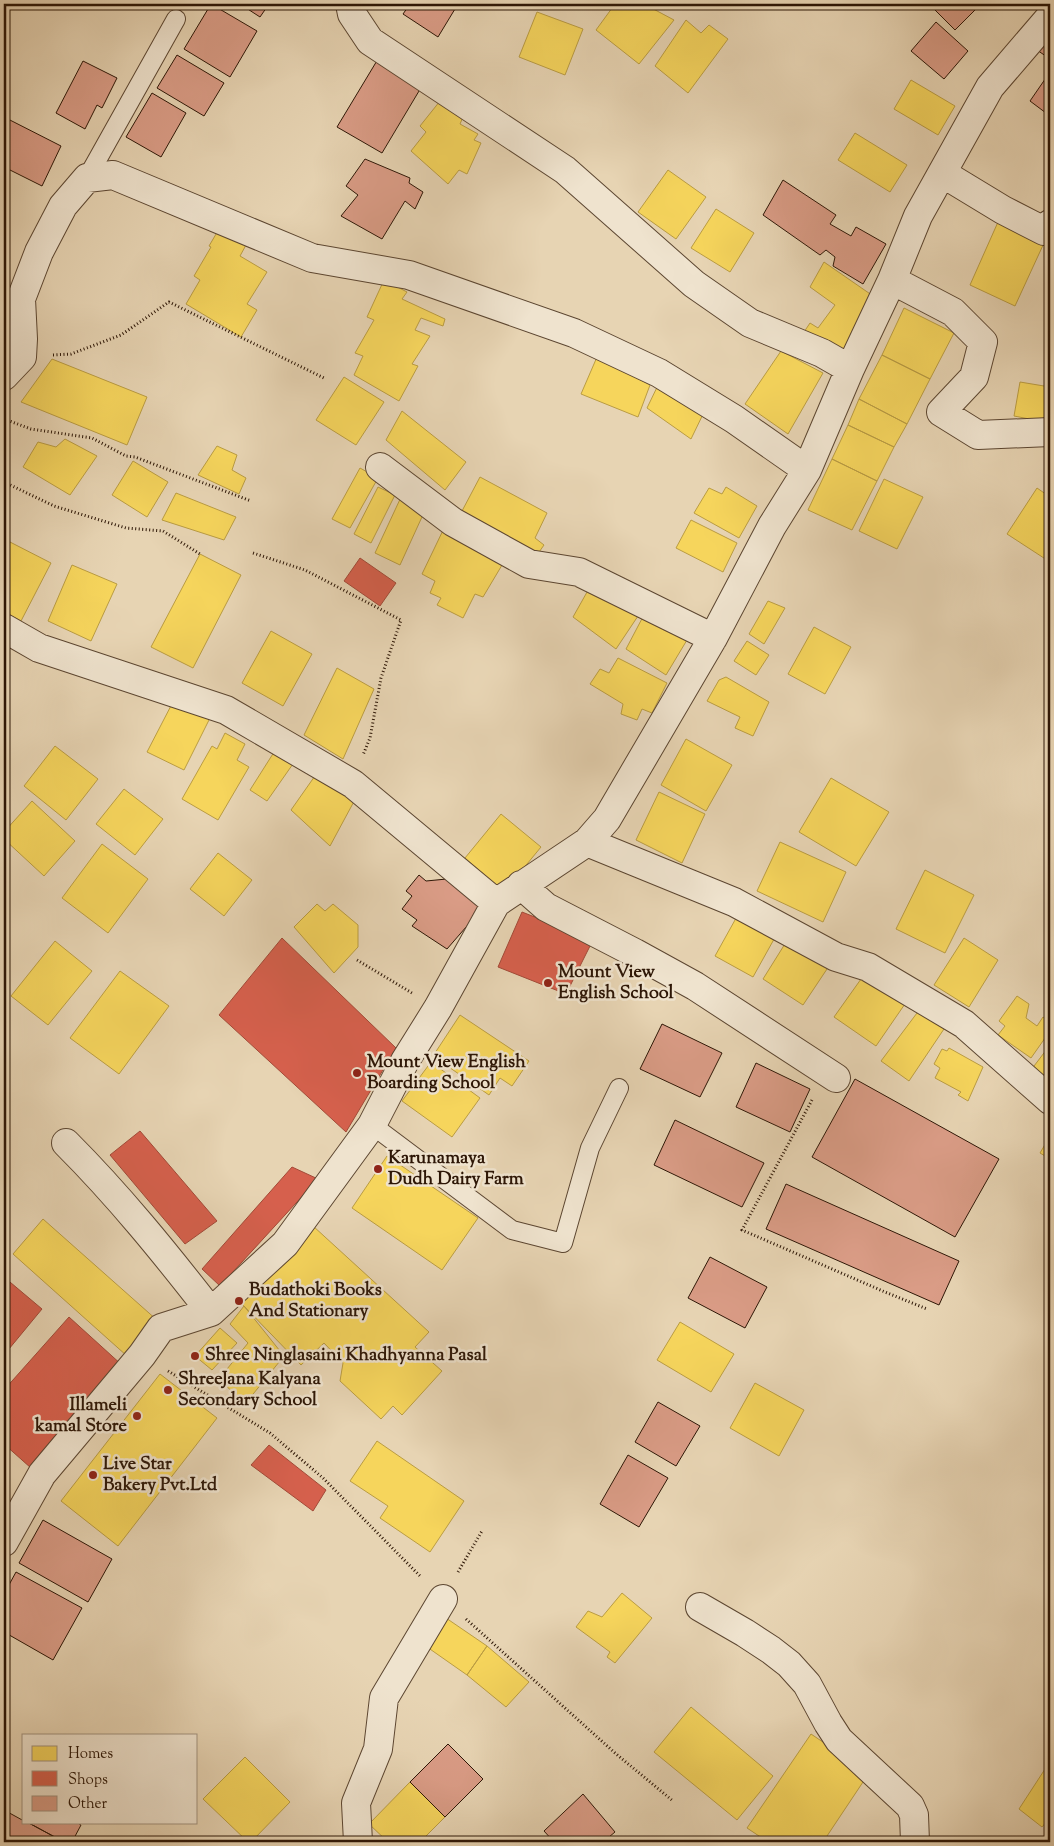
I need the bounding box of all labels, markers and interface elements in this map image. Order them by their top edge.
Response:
place label: Mount View English School [558,960,674,1007]
marker: Mount View English School [542,977,554,989]
place label: Mount View English Boarding School [367,1050,526,1097]
marker: Mount View English Boarding School [351,1067,363,1079]
place label: Karunamaya Dudh Dairy Farm [388,1146,524,1193]
marker: Karunamaya Dudh Dairy Farm [372,1163,384,1175]
place label: Budathoki Books And Stationary [249,1278,382,1325]
marker: Budathoki Books And Stationary [233,1295,245,1307]
place label: Shree Ninglasaini Khadhyanna Pasal [205,1343,488,1369]
marker: Shree Ninglasaini Khadhyanna Pasal [189,1350,201,1362]
place label: ShreeJana Kalyana Secondary School [178,1367,321,1414]
marker: ShreeJana Kalyana Secondary School [162,1384,174,1396]
place label: Illameli kamal Store [34,1393,128,1440]
marker: Illameli kamal Store [131,1410,143,1422]
place label: Live Star Bakery Pvt.Ltd [103,1452,218,1499]
marker: Live Star Bakery Pvt.Ltd [87,1469,99,1481]
legend [22,1734,198,1824]
text: Homes [68,1744,113,1765]
text: Shops [68,1770,108,1791]
text: Other [68,1794,108,1815]

